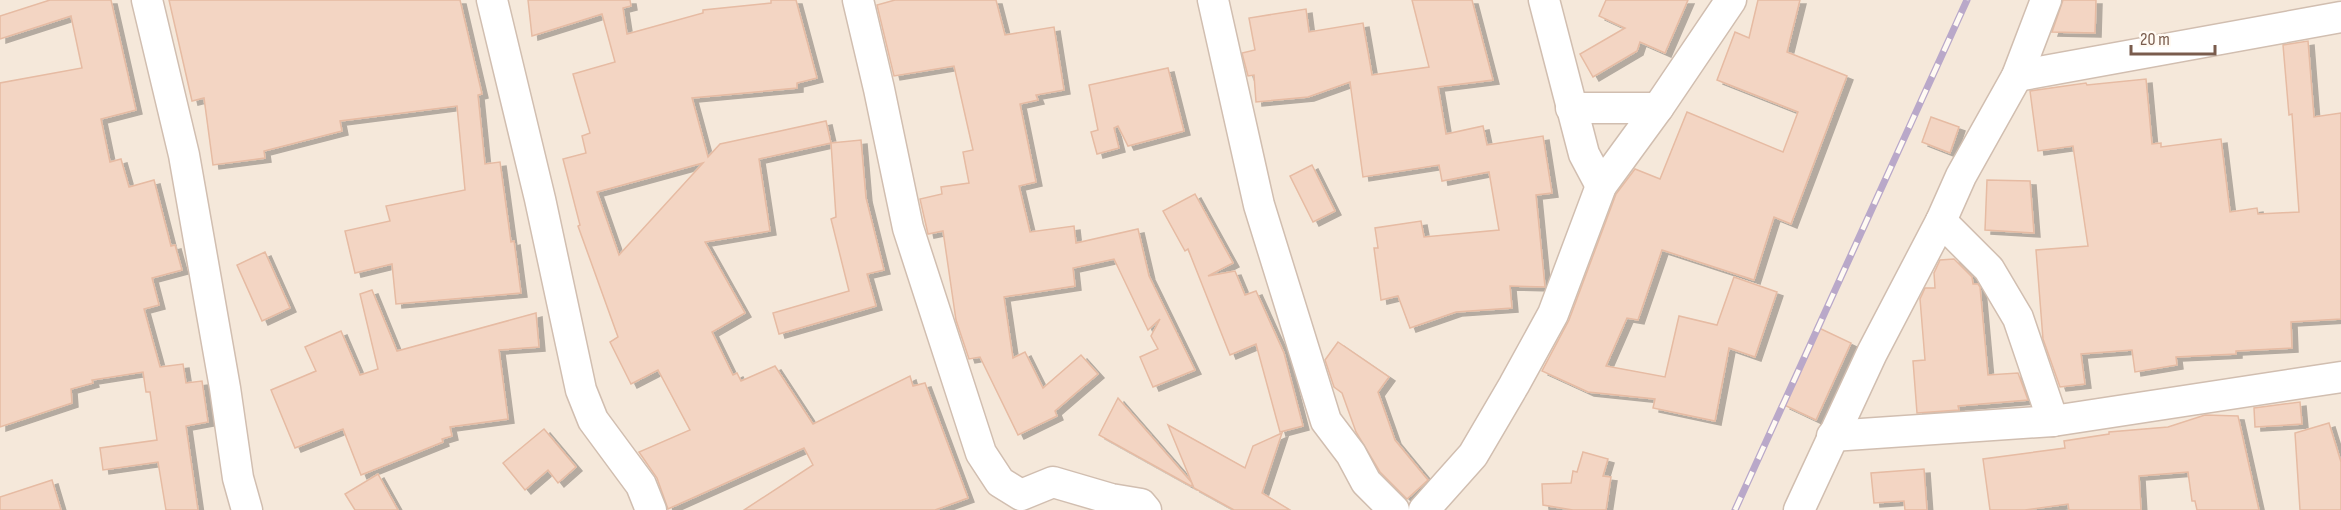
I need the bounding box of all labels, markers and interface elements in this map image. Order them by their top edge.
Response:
scale bar [2131,18,2215,56]
text: 20 m [2140,29,2170,50]

